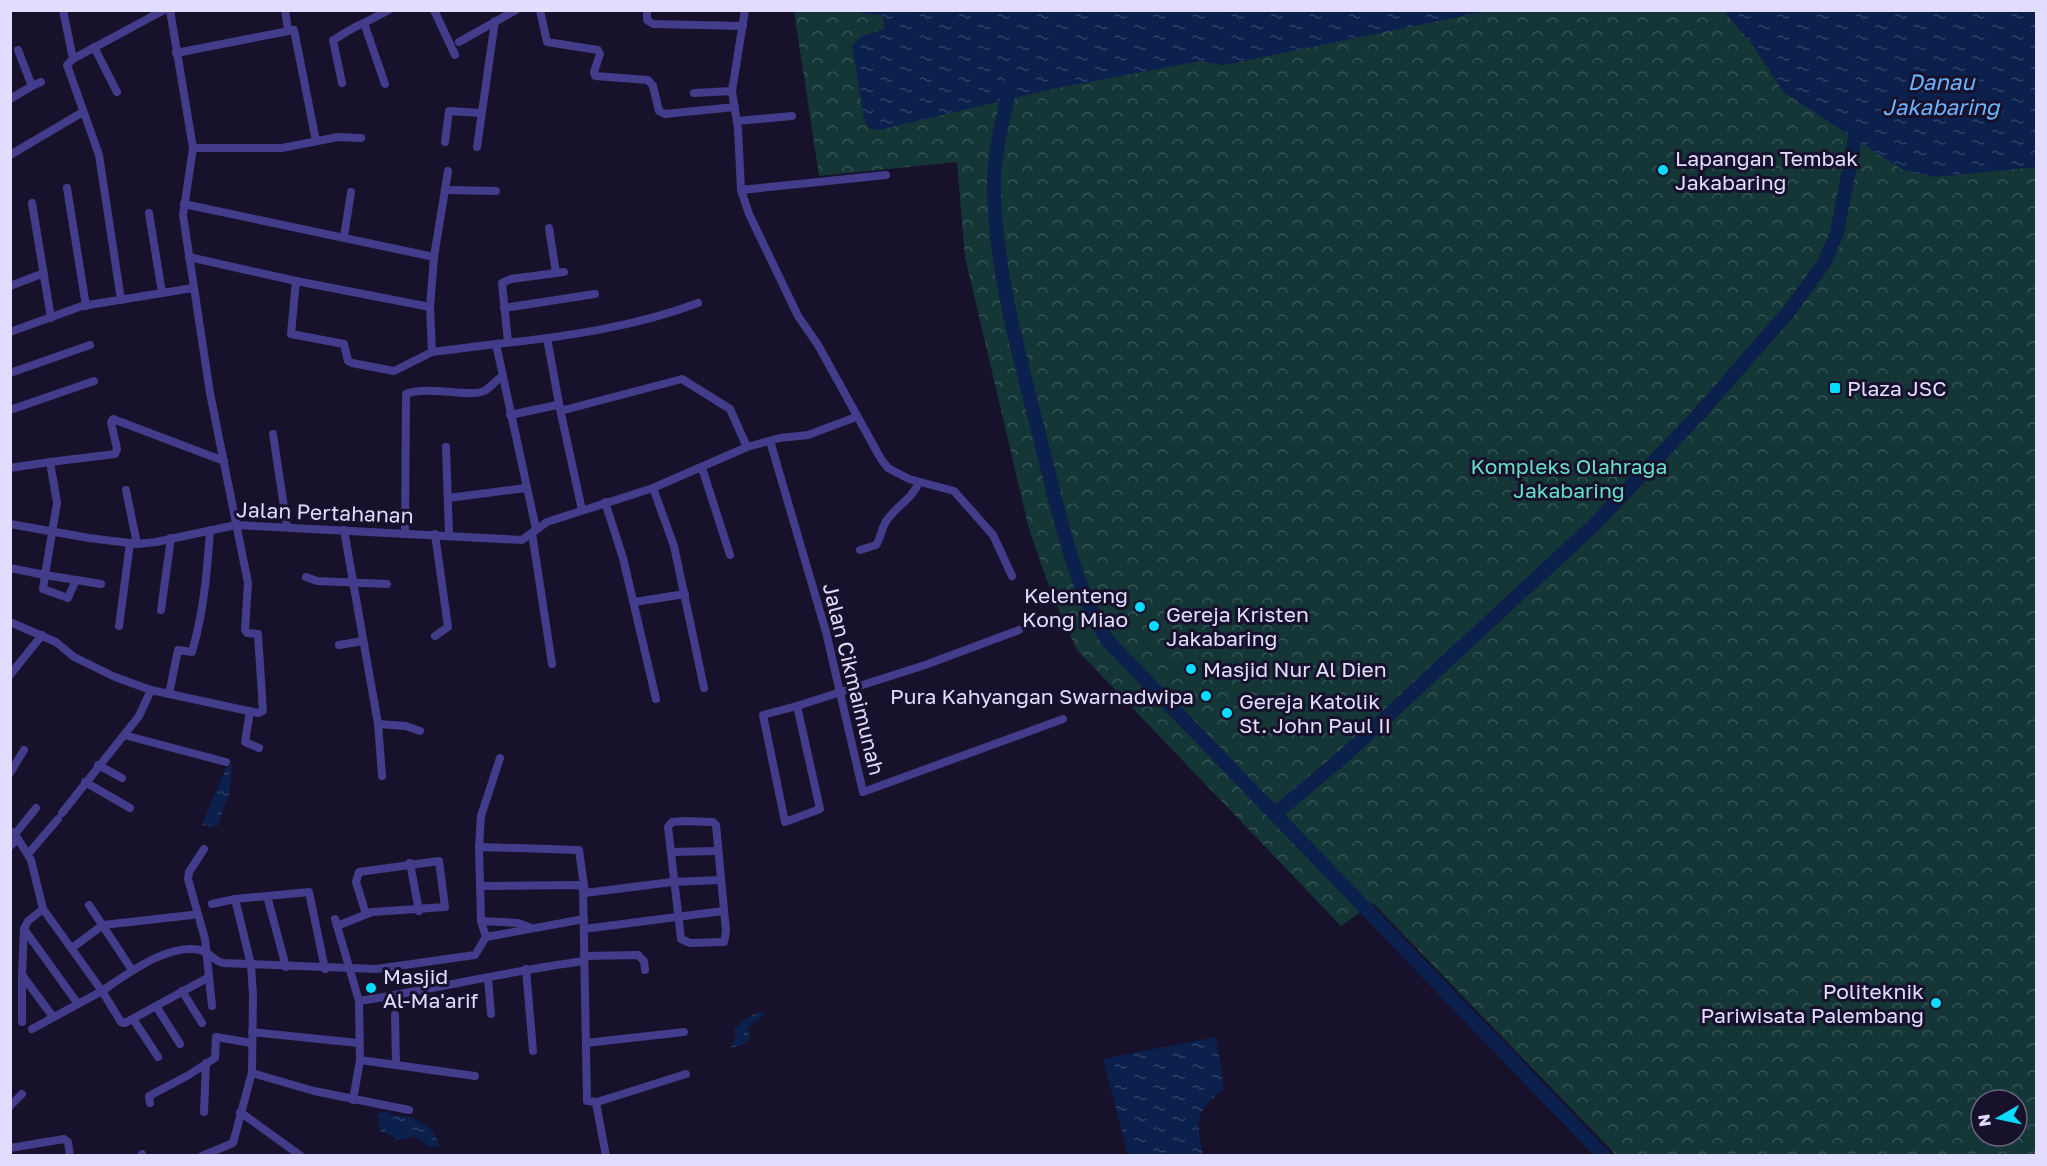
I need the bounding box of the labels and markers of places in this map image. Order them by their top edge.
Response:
place label: Lapangan Tembak Jakabaring [1675,145,1858,195]
marker: Lapangan Tembak Jakabaring [1656,163,1670,177]
place label: Plaza JSC [1847,375,1947,401]
marker: Plaza JSC [1828,381,1842,395]
place label: Kelenteng Kong Miao [1022,582,1128,632]
marker: Kelenteng Kong Miao [1133,600,1147,614]
place label: Gereja Kristen Jakabaring [1166,601,1309,651]
marker: Gereja Kristen Jakabaring [1147,619,1161,633]
place label: Masjid Nur Al Dien [1203,656,1387,682]
marker: Masjid Nur Al Dien [1184,662,1198,676]
place label: Pura Kahyangan Swarnadwipa [890,683,1194,709]
place label: Gereja Katolik St. John Paul II [1239,688,1391,738]
marker: Pura Kahyangan Swarnadwipa [1199,689,1213,703]
marker: Gereja Katolik St. John Paul II [1220,706,1234,720]
place label: Masjid Al-Ma'arif [383,963,479,1013]
place label: Politeknik Pariwisata Palembang [1701,978,1924,1028]
marker: Masjid Al-Ma'arif [364,981,378,995]
marker: Politeknik Pariwisata Palembang [1929,996,1943,1010]

